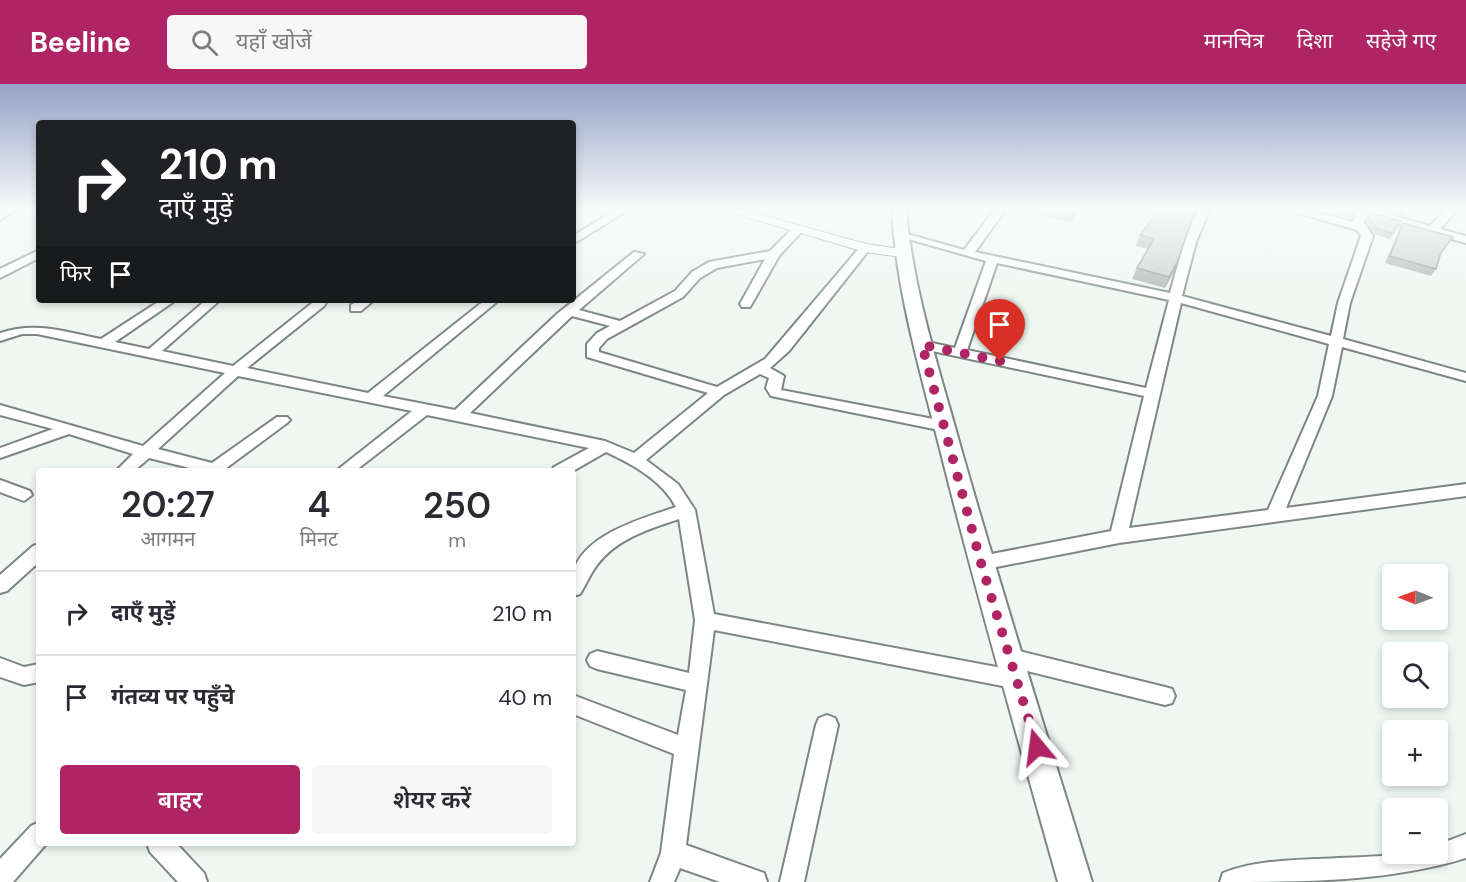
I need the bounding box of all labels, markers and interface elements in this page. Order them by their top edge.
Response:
search box [167,15,587,69]
text: Beeline [30,24,131,61]
icon: search [188,26,221,59]
text: यहाँ खोजें [236,27,312,56]
text: मानचित्र [1204,27,1264,55]
text: दिशा [1297,27,1333,55]
text: सहेजे गए [1366,27,1436,55]
text: 210 m [159,137,277,192]
icon: right [60,144,138,222]
text: दाएँ मुड़ें [159,190,233,225]
icon: arrive [104,258,137,291]
text: फिर [60,259,92,288]
pin [974,299,1025,361]
icon: arrive [983,308,1016,341]
text: 20:27 [121,481,215,528]
text: 4 [307,481,330,528]
text: 250 [423,482,491,529]
text: आगमन [141,526,195,552]
text: मिनट [300,526,338,552]
text: m [448,527,466,553]
north arrow [1382,564,1448,630]
map controls [1382,564,1448,864]
icon: right [60,597,93,630]
text: दाएँ मुड़ें [111,598,175,627]
text: 210 m [492,599,552,628]
button: search [1382,642,1448,708]
icon: arrive [60,681,93,714]
text: गंतव्य पर पहुँचे [111,682,234,711]
text: 40 m [498,683,552,712]
position arrow [1005,715,1069,779]
button: + [1382,720,1448,786]
button: बाहर [60,765,300,834]
button: शेयर करें [312,765,552,834]
button: − [1382,798,1448,864]

